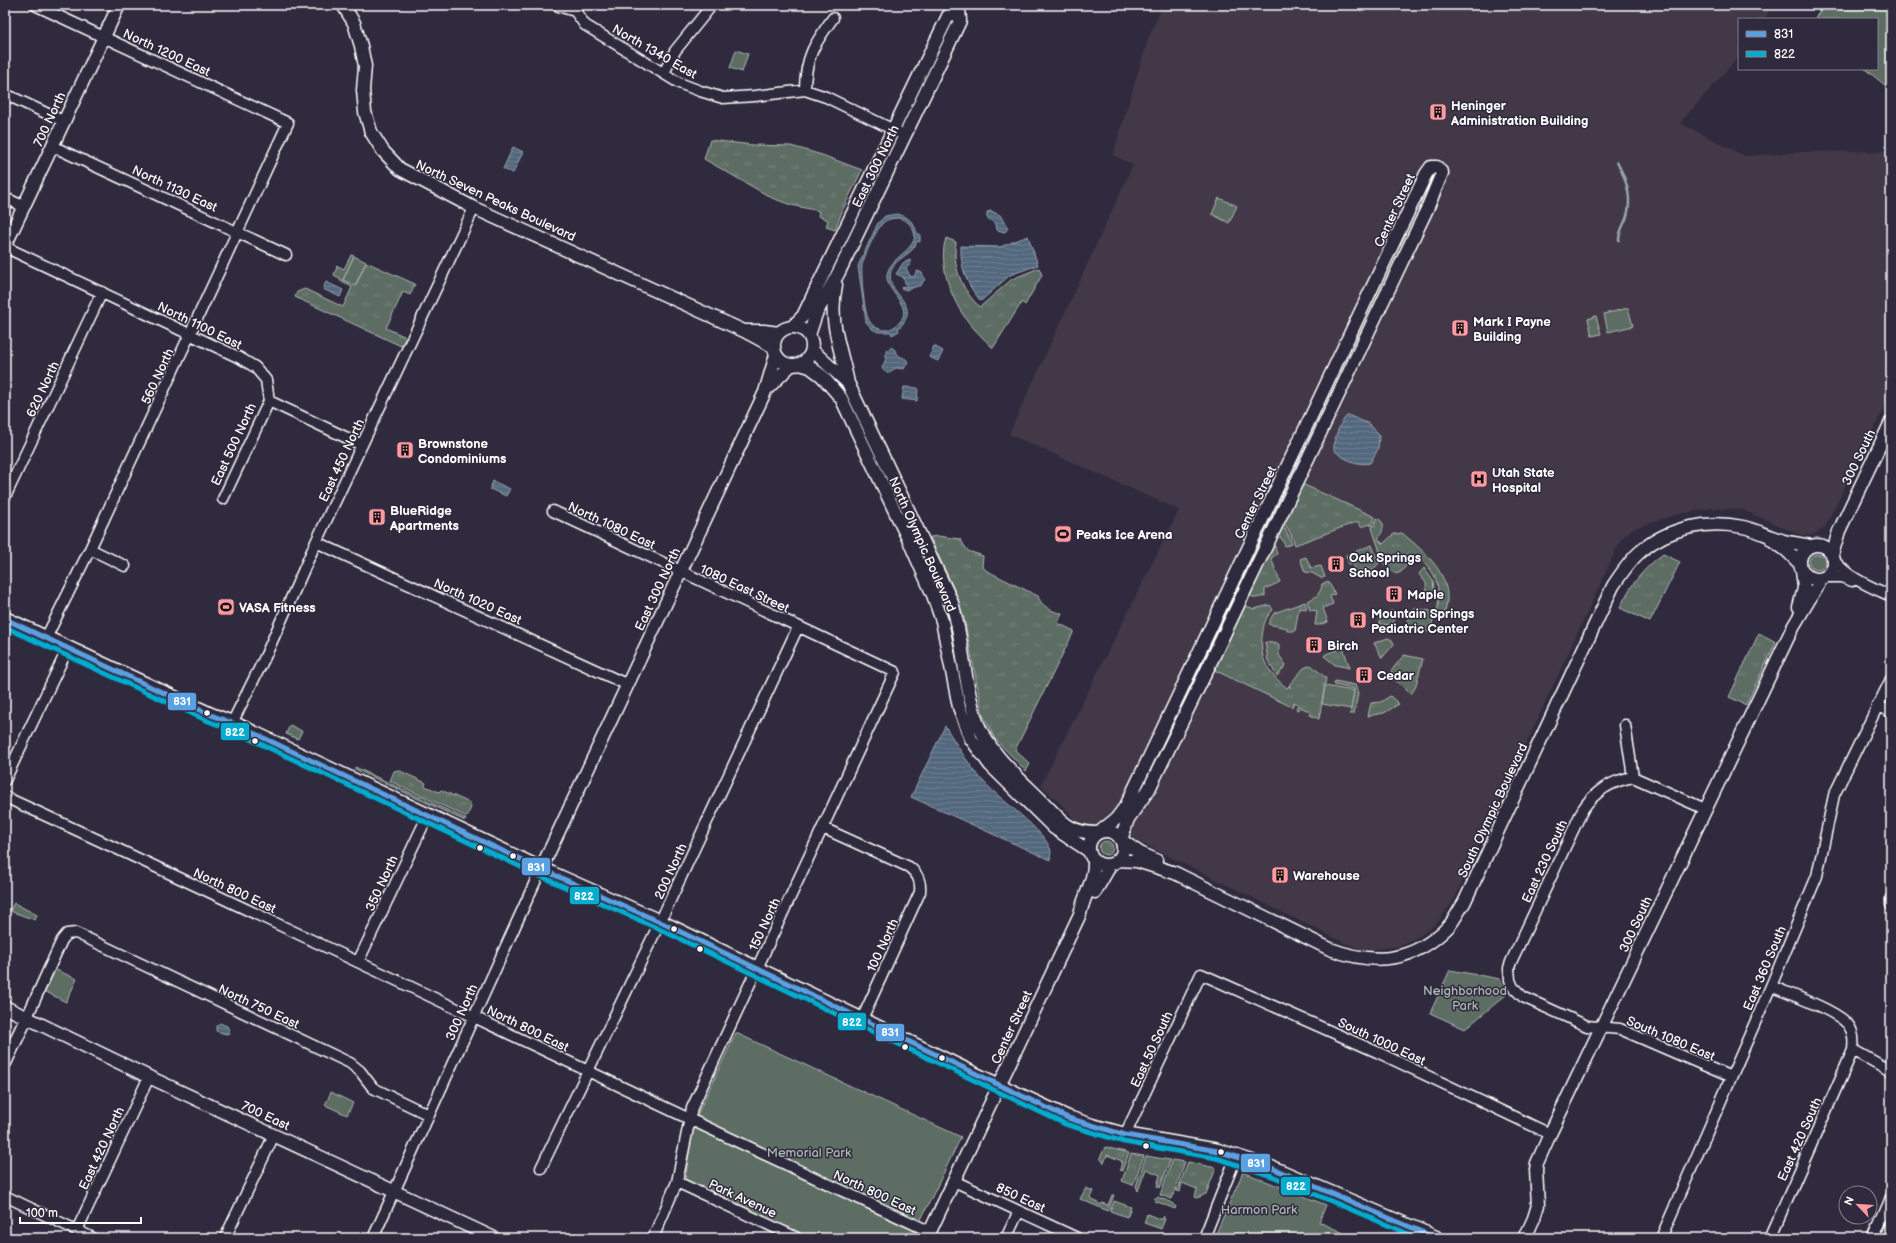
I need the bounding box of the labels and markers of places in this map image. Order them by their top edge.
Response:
place label: Heninger Administration Building [1450,98,1588,129]
building icon: Heninger Administration Building [1428,102,1448,122]
place label: Mark I Payne Building [1473,314,1551,345]
building icon: Mark I Payne Building [1450,318,1470,338]
place label: Brownstone Condominiums [418,436,506,467]
building icon: Brownstone Condominiums [395,440,415,460]
place label: Utah State Hospital [1492,465,1555,496]
hospital icon: Utah State Hospital [1469,469,1489,489]
place label: BlueRidge Apartments [389,503,459,534]
building icon: BlueRidge Apartments [367,507,387,527]
sports icon: Peaks Ice Arena [1053,524,1073,544]
place label: Peaks Ice Arena [1076,527,1173,543]
place label: Oak Springs School [1349,550,1421,581]
building icon: Oak Springs School [1326,554,1346,574]
building icon: Maple [1384,584,1404,604]
place label: Maple [1407,587,1444,603]
sports icon: VASA Fitness [216,597,236,617]
place label: VASA Fitness [239,600,316,616]
place label: Mountain Springs Pediatric Center [1371,606,1474,637]
building icon: Mountain Springs Pediatric Center [1348,610,1368,630]
building icon: Birch [1304,635,1324,655]
place label: Birch [1327,638,1358,654]
building icon: Cedar [1354,665,1374,685]
place label: Cedar [1377,668,1415,684]
unlabelled marker [202,708,212,718]
unlabelled marker [250,736,260,746]
unlabelled marker [475,843,485,853]
unlabelled marker [508,851,518,861]
building icon: Warehouse [1270,865,1290,885]
place label: Warehouse [1293,868,1360,884]
unlabelled marker [669,924,679,934]
unlabelled marker [695,944,705,954]
unlabelled marker [900,1042,910,1052]
unlabelled marker [937,1053,947,1063]
unlabelled marker [1141,1141,1151,1151]
unlabelled marker [1216,1147,1226,1157]

